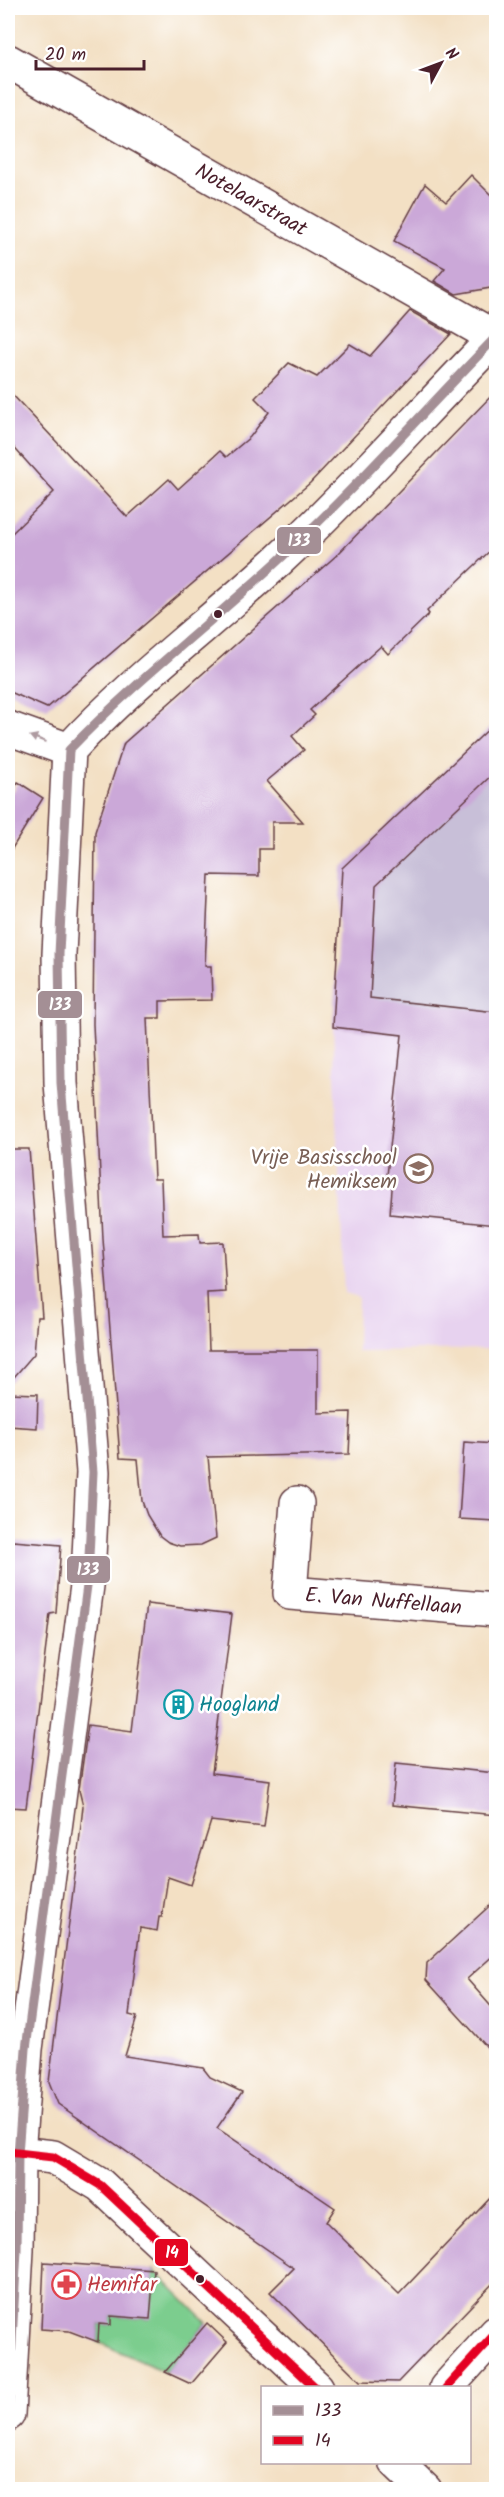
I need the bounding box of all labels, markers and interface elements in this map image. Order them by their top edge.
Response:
scale bar [36,33,144,71]
north arrow [411,33,471,93]
text: 20 m [45,41,86,70]
text: N [438,42,464,66]
street label: Notelaarstraat [188,155,314,246]
line badge: 133 [276,526,322,555]
text: 133 [288,529,310,554]
unlabelled marker [212,608,224,620]
one-way arrow [29,734,47,744]
line badge: 133 [37,990,83,1019]
text: 133 [49,993,71,1018]
place label: Vrije Basisschool Hemiksem [251,1142,397,1199]
school or university icon: Vrije Basisschool Hemiksem [402,1153,434,1185]
line badge: 133 [66,1555,111,1584]
text: 133 [77,1558,99,1583]
street label: E. Van Nuffellaan [304,1579,463,1625]
building icon: Hoogland [162,1688,194,1720]
place label: Hoogland [199,1689,279,1722]
line badge: 14 [154,2238,189,2267]
text: 14 [165,2241,179,2266]
pharmacy icon: Hemifar [50,2268,82,2300]
place label: Hemifar [87,2269,158,2302]
unlabelled marker [194,2273,206,2285]
legend [261,2386,471,2464]
text: 133 [315,2397,341,2426]
text: 14 [315,2427,331,2456]

